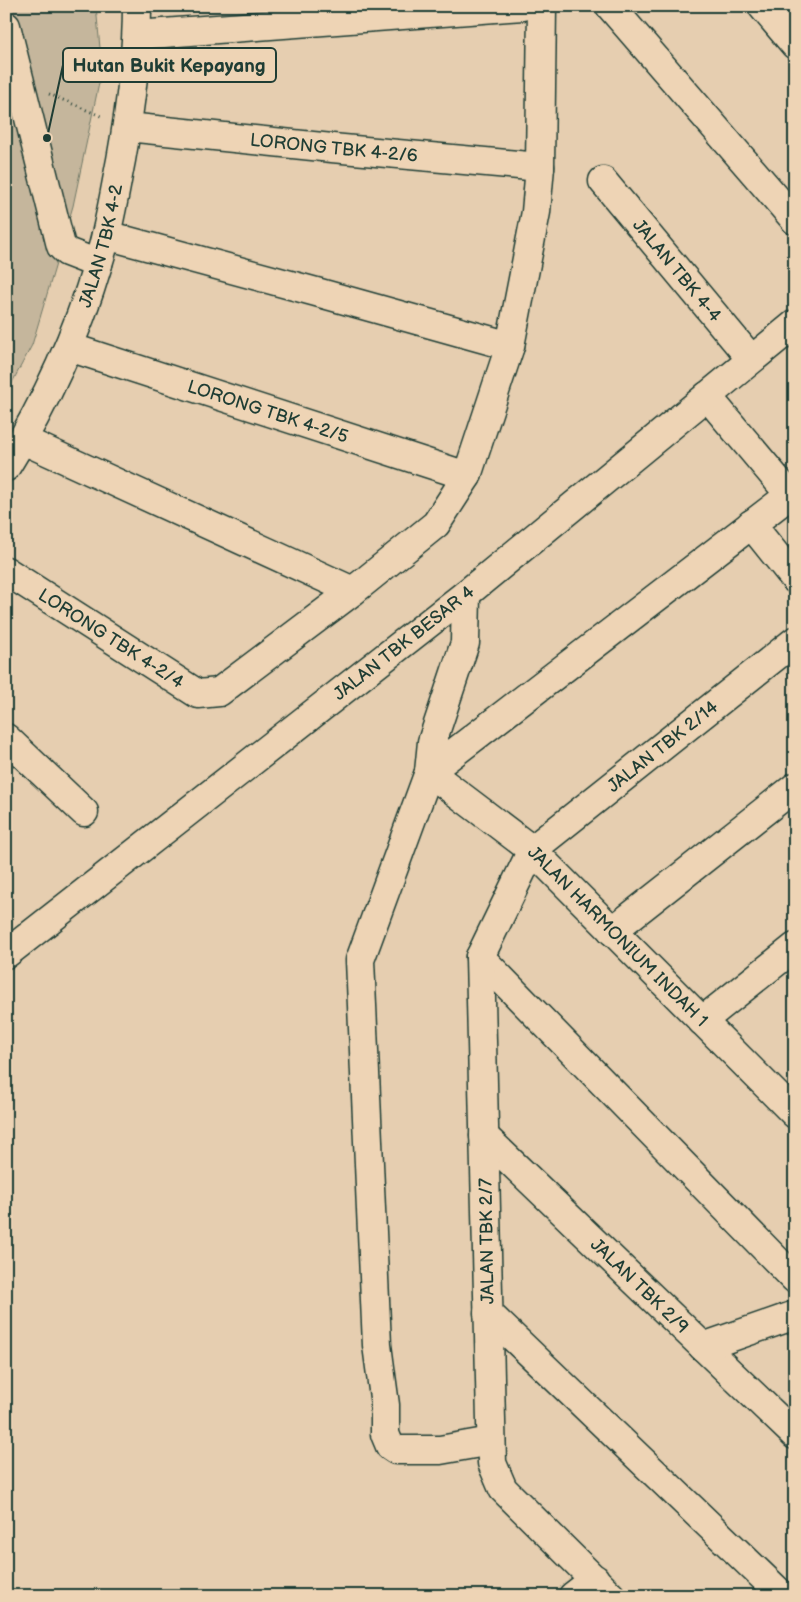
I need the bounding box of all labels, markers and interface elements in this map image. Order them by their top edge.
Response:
callout: Hutan Bukit Kepayang [63,48,276,82]
text: Hutan Bukit Kepayang [72,55,266,78]
street label: LORONG TBK 4-2/6 [249,129,419,166]
street label: JALAN TBK 4-2 [74,182,127,310]
street label: JALAN TBK 4-4 [628,215,726,326]
street label: LORONG TBK 4-2/5 [185,376,351,447]
street label: JALAN TBK BESAR 4 [329,581,478,704]
street label: LORONG TBK 4-2/4 [35,584,188,693]
street label: JALAN TBK 2/14 [603,696,722,797]
street label: JALAN HARMONIUM INDAH 1 [524,842,712,1031]
street label: JALAN TBK 2/7 [475,1178,499,1304]
street label: JALAN TBK 2/9 [586,1234,693,1338]

